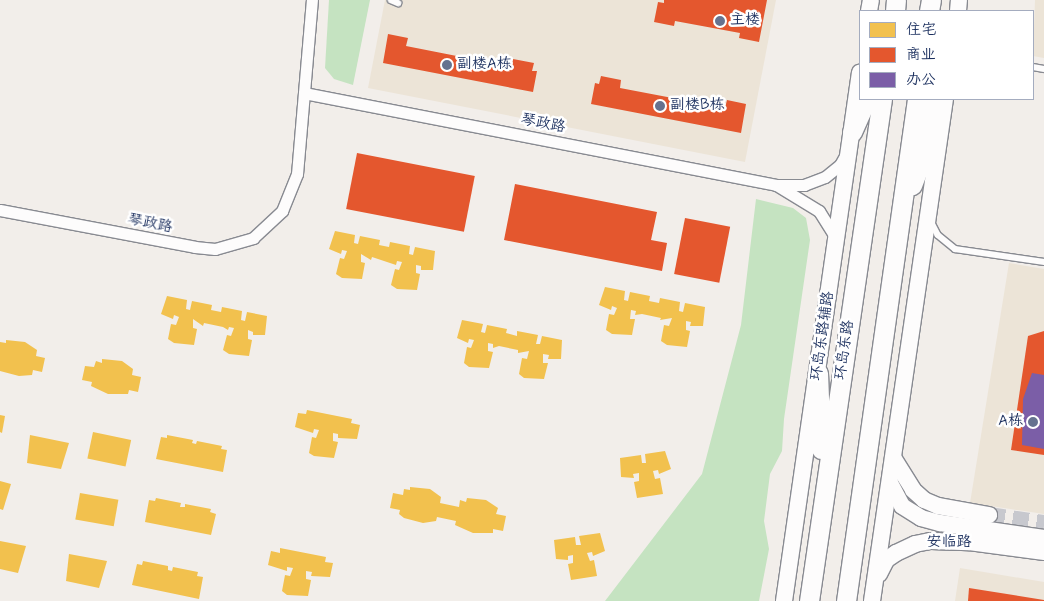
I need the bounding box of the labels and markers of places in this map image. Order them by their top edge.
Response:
place label: 主楼 [730,12,760,30]
marker: 主楼 [714,15,726,27]
place label: 副楼A栋 [457,56,512,74]
marker: 副楼A栋 [441,59,453,71]
place label: 副楼B栋 [670,97,724,115]
marker: 副楼B栋 [654,100,666,112]
place label: A栋 [998,413,1023,431]
marker: A栋 [1027,416,1039,428]

